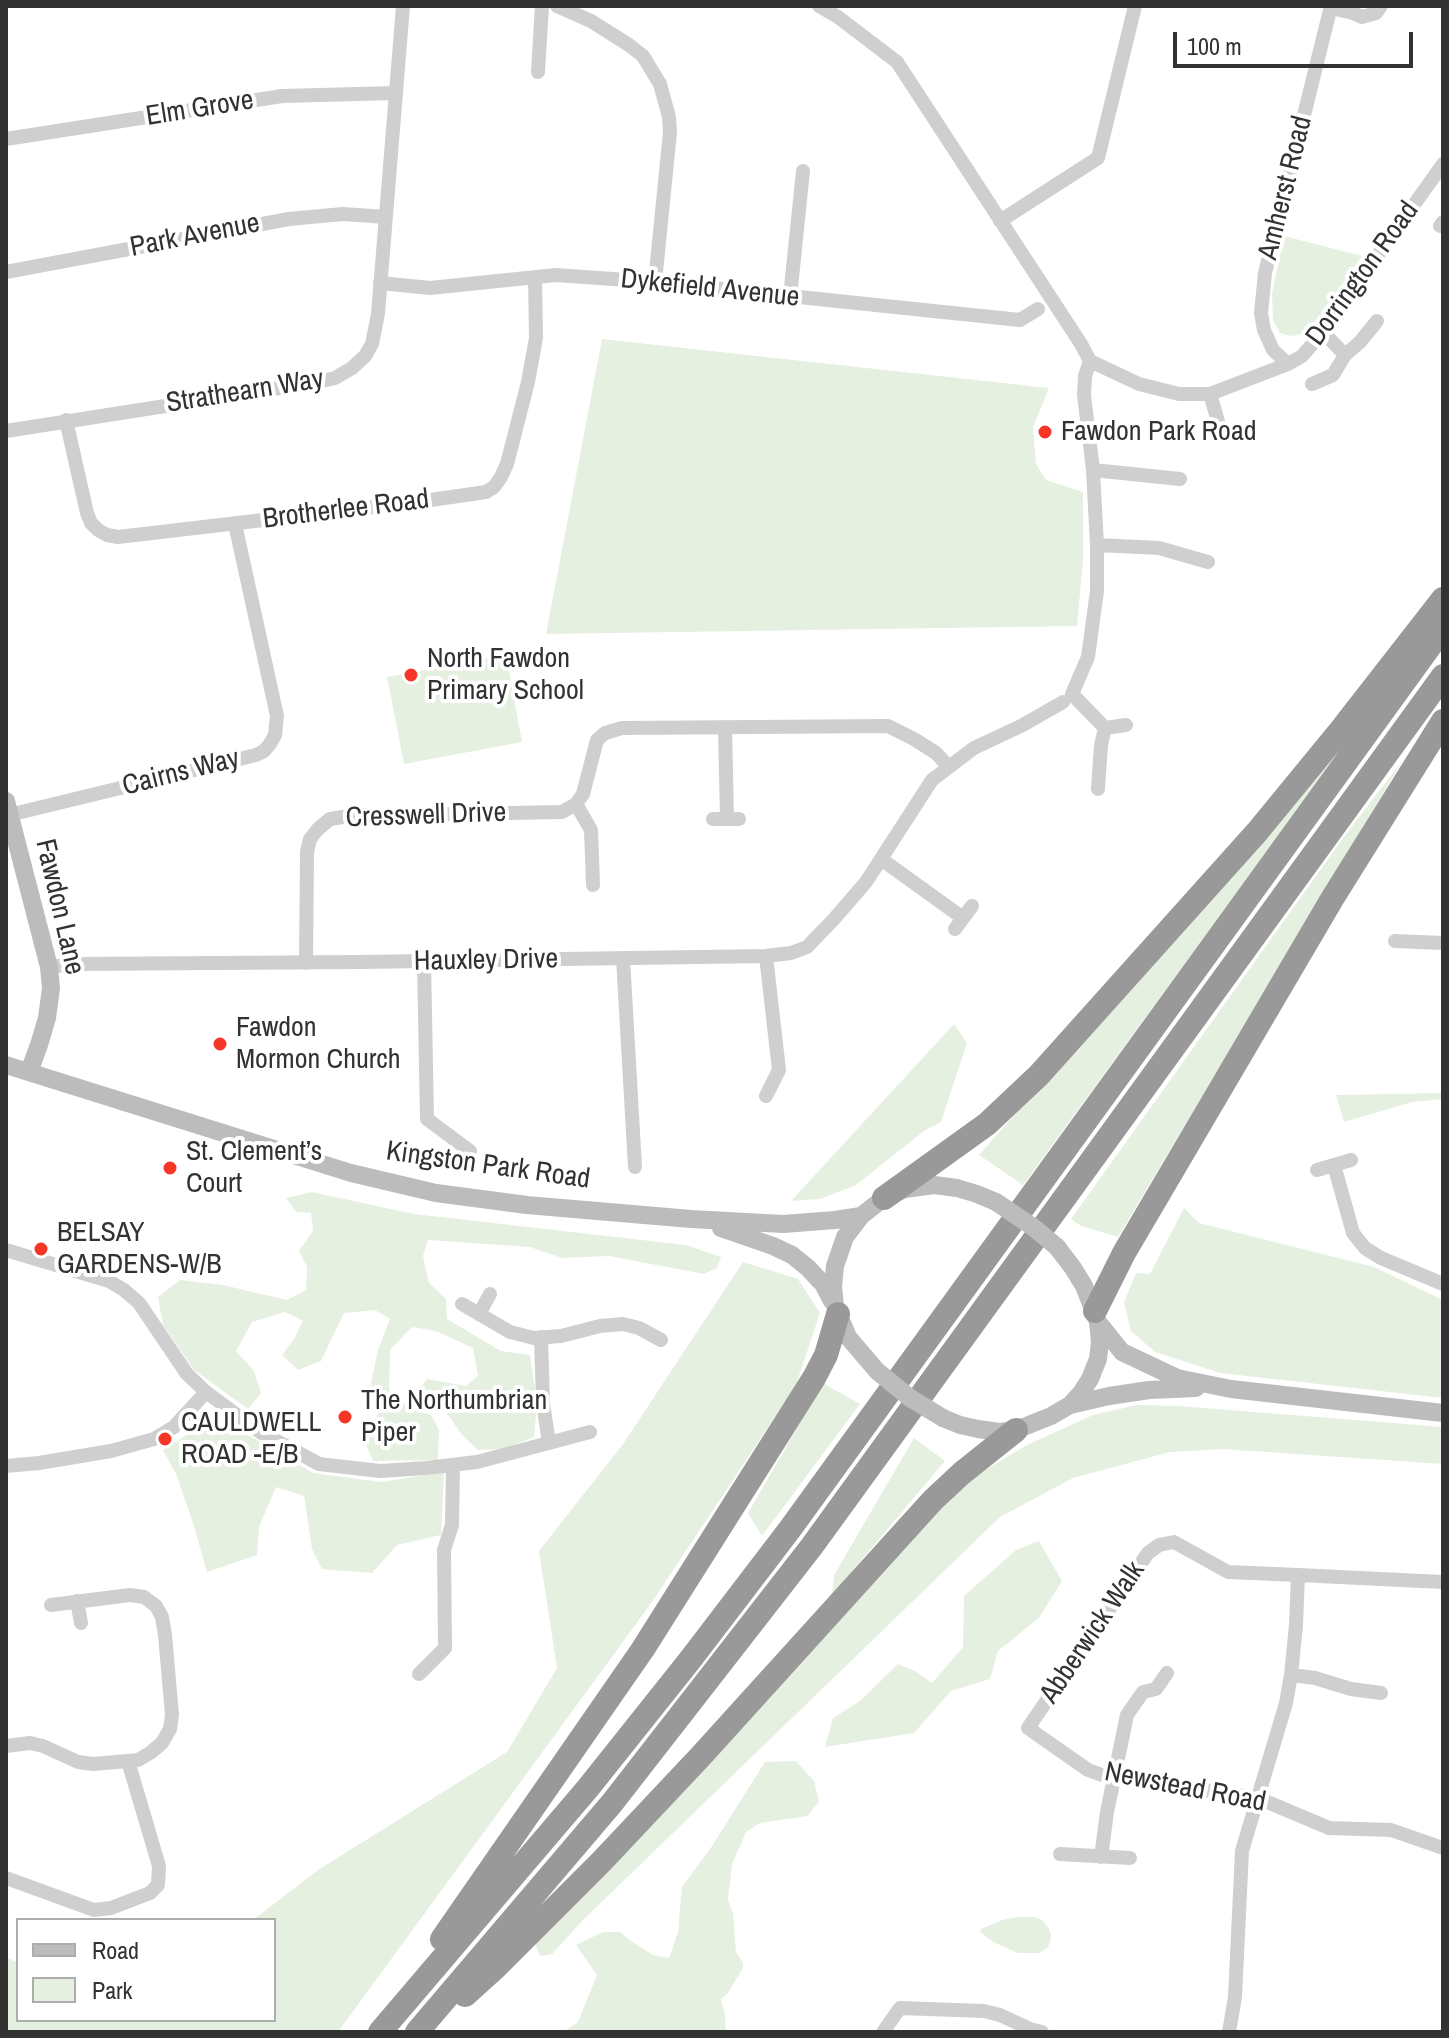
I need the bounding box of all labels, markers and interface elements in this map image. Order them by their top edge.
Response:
scale bar [1177,16,1417,66]
text: 100 m [1187,30,1242,62]
street label: Elm Grove [144,84,256,134]
street label: Amherst Road [1252,113,1320,263]
street label: Dorrington Road [1300,195,1426,353]
street label: Park Avenue [127,207,263,265]
street label: Dykefield Avenue [619,263,801,315]
street label: Strathearn Way [164,363,326,421]
place label: Fawdon Park Road [1061,415,1256,449]
marker: Fawdon Park Road [1036,423,1054,441]
street label: Brotherlee Road [261,483,431,537]
place label: North Fawdon Primary School [427,642,584,708]
marker: North Fawdon Primary School [402,666,420,684]
street label: Cairns Way [119,742,243,804]
street label: Cresswell Drive [345,796,507,836]
street label: Fawdon Lane [27,836,91,978]
street label: Hauxley Drive [414,943,558,979]
place label: Fawdon Mormon Church [236,1011,401,1077]
marker: Fawdon Mormon Church [211,1035,229,1053]
place label: St. Clement’s Court [186,1135,322,1201]
street label: Kingston Park Road [384,1135,592,1197]
marker: St. Clement’s Court [161,1159,179,1177]
place label: BELSAY GARDENS-W/B [57,1216,222,1282]
marker: BELSAY GARDENS-W/B [32,1240,50,1258]
place label: The Northumbrian Piper [361,1384,547,1450]
place label: CAULDWELL ROAD -E/B [181,1406,321,1472]
marker: The Northumbrian Piper [336,1408,354,1426]
marker: CAULDWELL ROAD -E/B [156,1430,174,1448]
street label: Abberwick Walk [1033,1556,1153,1710]
street label: Newstead Road [1102,1756,1268,1820]
legend [16,1918,276,2022]
text: Road [92,1934,139,1966]
text: Park [92,1974,132,2006]

